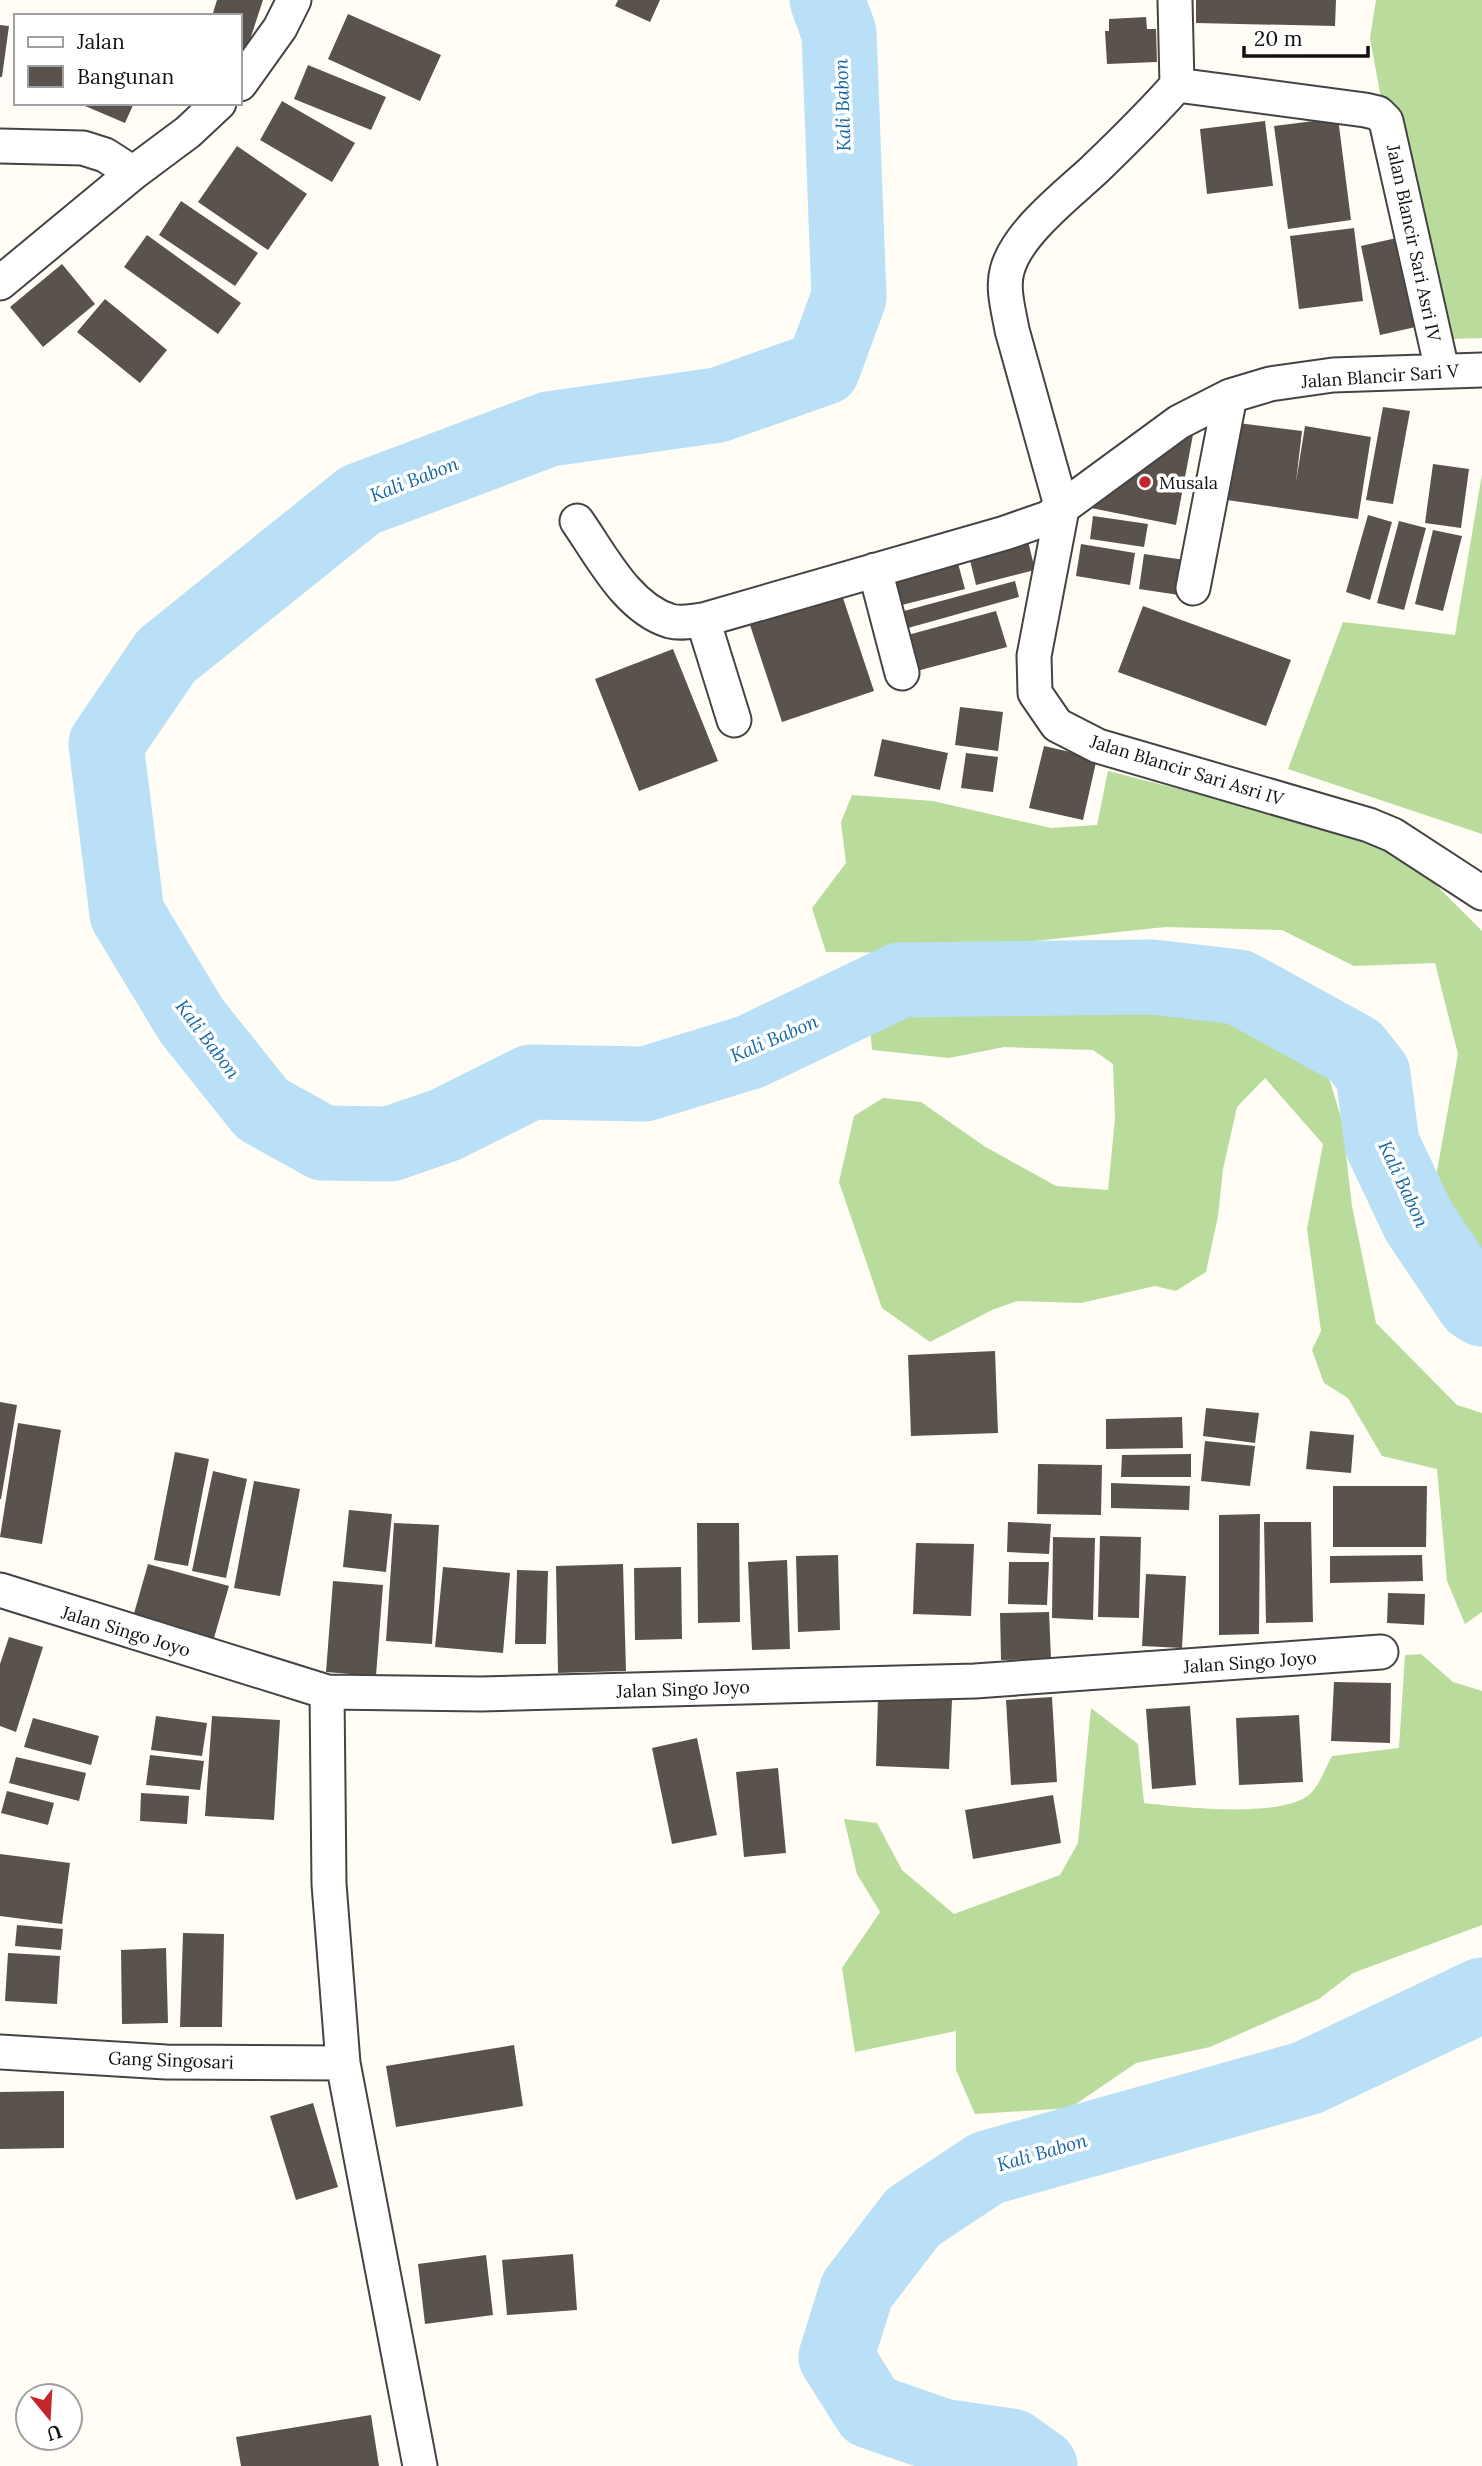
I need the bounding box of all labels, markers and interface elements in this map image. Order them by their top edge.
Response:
legend [14,14,242,105]
scale bar [1244,14,1368,58]
text: 20 m [1254,25,1303,52]
text: Jalan [76,28,125,55]
water label: Kali Babon [828,58,856,152]
text: Bangunan [77,63,174,90]
street label: Jalan Blancir Sari Asri IV [1382,141,1446,345]
street label: Jalan Blancir Sari V [1300,359,1461,393]
water label: Kali Babon [366,451,462,507]
place label: Musala [1159,471,1218,494]
marker: Musala [1137,474,1153,490]
street label: Jalan Blancir Sari Asri IV [1087,729,1288,811]
water label: Kali Babon [170,995,246,1084]
water label: Kali Babon [727,1009,822,1067]
water label: Kali Babon [1373,1137,1435,1231]
street label: Jalan Singo Joyo [58,1600,193,1662]
street label: Jalan Singo Joyo [1182,1646,1317,1678]
street label: Jalan Singo Joyo [615,1675,750,1703]
street label: Gang Singosari [108,2046,234,2074]
water label: Kali Babon [994,2128,1090,2176]
north arrow [14,2382,84,2452]
text: U [44,2420,65,2447]

